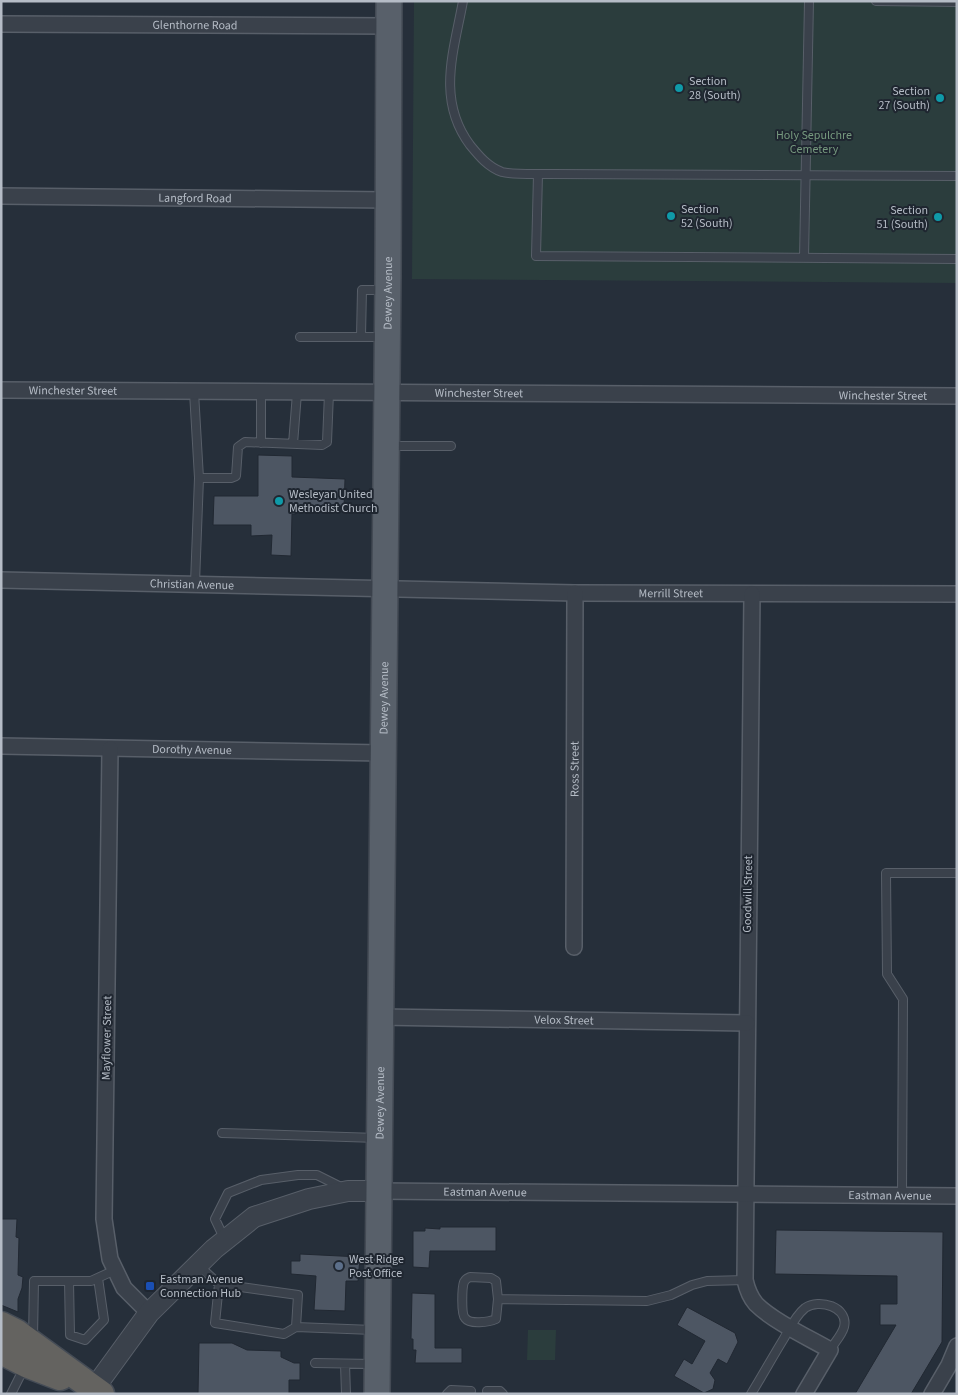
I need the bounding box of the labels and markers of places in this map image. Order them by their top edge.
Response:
place label: Section 28 (South) [689,73,741,104]
marker: Section 28 (South) [673,82,685,94]
place label: Section 27 (South) [878,83,930,114]
marker: Section 27 (South) [934,92,946,104]
place label: Section 52 (South) [681,201,733,232]
place label: Section 51 (South) [876,202,928,233]
marker: Section 52 (South) [665,210,677,222]
marker: Section 51 (South) [932,211,944,223]
place label: Wesleyan United Methodist Church [289,486,377,517]
marker: Wesleyan United Methodist Church [273,495,285,507]
place label: West Ridge Post Office [349,1251,404,1282]
marker: West Ridge Post Office [333,1260,345,1272]
place label: Eastman Avenue Connection Hub [160,1271,243,1302]
marker: Eastman Avenue Connection Hub [144,1280,156,1292]

